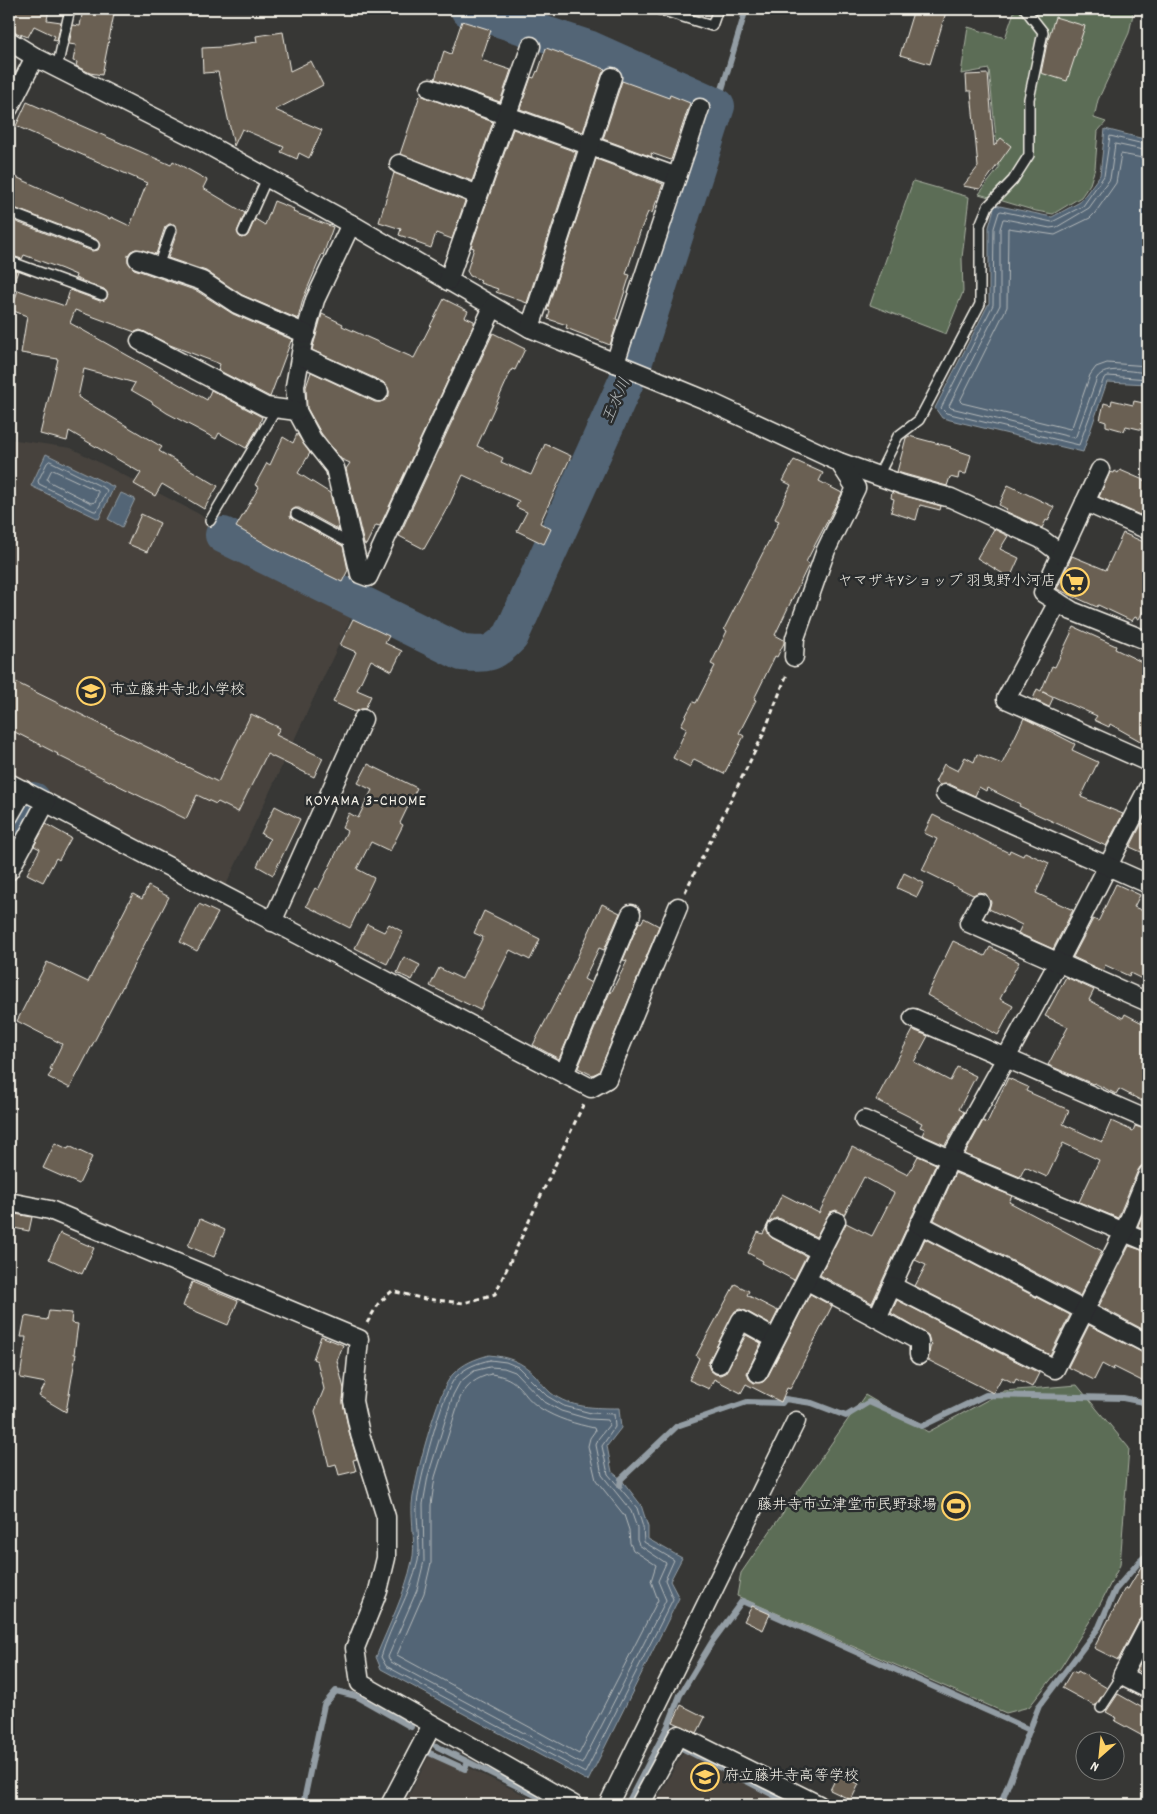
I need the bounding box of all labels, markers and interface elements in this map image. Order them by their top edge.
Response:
water label: 王水川 [597,374,637,428]
supermarket icon: ヤマザキYショップ 羽曳野小河店 [1060,567,1090,597]
place label: ヤマザキYショップ 羽曳野小河店 [838,571,1056,593]
school or university icon: 市立藤井寺北小学校 [76,676,106,706]
place label: 市立藤井寺北小学校 [110,680,245,702]
district label: KOYAMA 3-CHOME [305,790,427,813]
sports icon: 藤井寺市立津堂市民野球場 [941,1491,971,1521]
place label: 藤井寺市立津堂市民野球場 [757,1495,937,1517]
north arrow [1074,1732,1124,1782]
text: N [1087,1755,1103,1776]
school or university icon: 府立藤井寺高等学校 [690,1762,720,1792]
place label: 府立藤井寺高等学校 [724,1766,859,1788]

